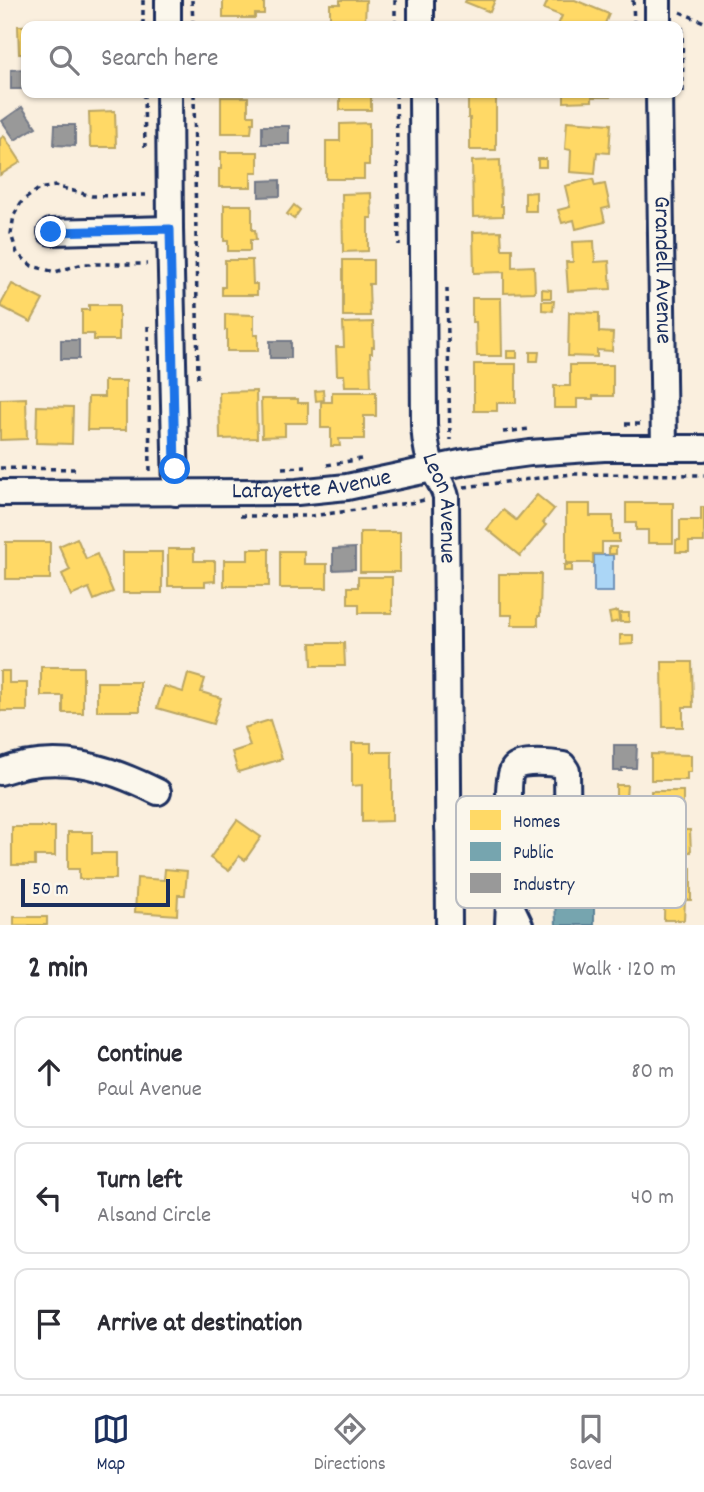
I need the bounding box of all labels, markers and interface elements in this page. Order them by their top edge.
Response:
search box [21,21,683,98]
icon: search [45,41,83,79]
text: Search here [101,41,219,78]
street label: Grandell Avenue [643,196,680,344]
route end [35,216,66,247]
street label: Leon Avenue [412,449,463,564]
route start [159,453,190,484]
street label: Lafayette Avenue [232,461,395,509]
legend [456,796,686,908]
text: Homes [513,810,561,837]
text: Public [513,841,554,868]
text: Industry [513,873,575,900]
scale bar [21,876,170,908]
text: 50 m [32,877,69,904]
text: 2 min [28,949,88,992]
text: Walk · 120 m [573,954,676,987]
text: Continue [97,1037,182,1074]
icon: ahead [30,1053,68,1091]
text: 80 m [631,1056,674,1089]
text: Paul Avenue [97,1074,202,1107]
text: Turn left [97,1163,183,1200]
icon: left [30,1179,68,1217]
text: 40 m [631,1182,674,1215]
text: Alsand Circle [97,1200,211,1233]
icon: arrive [30,1305,68,1343]
text: Arrive at destination [97,1306,302,1343]
tab: Map [92,1410,130,1479]
tab: Directions [314,1410,386,1479]
tab: Saved [570,1410,612,1479]

